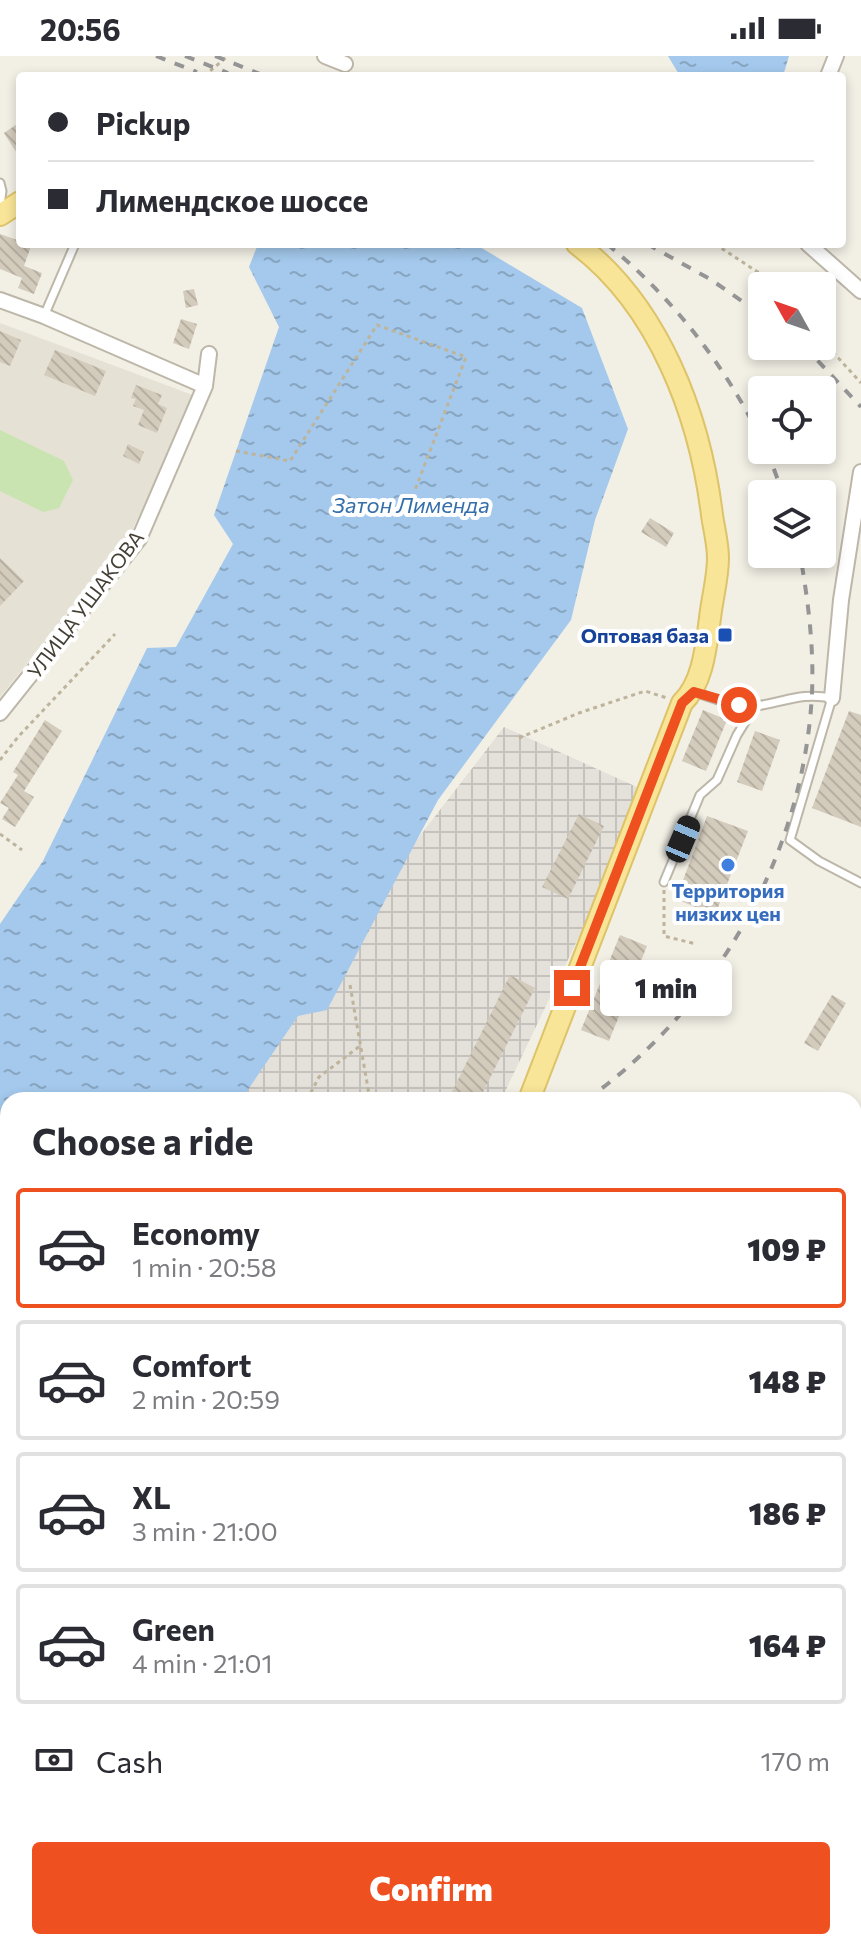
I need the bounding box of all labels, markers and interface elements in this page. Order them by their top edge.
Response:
text: 20:56 [40,10,121,47]
text: Pickup [96,104,190,141]
text: Лимендское шоссе [96,181,368,218]
north arrow [748,272,836,360]
map controls [748,272,836,568]
button: locate [748,376,836,464]
button: layers [748,480,836,568]
water label: Затон Лименда [332,491,490,518]
street label: УЛИЦА УШАКОВА [22,525,148,683]
place label: Оптовая база [581,623,709,647]
marker: Оптовая база [716,626,734,644]
route start [721,687,757,723]
car [663,812,703,866]
marker: Территория низких цен [719,856,737,874]
place label: Территория низких цен [671,878,785,925]
callout: 1 min [600,960,732,1016]
route end [554,970,590,1006]
text: 1 min [635,972,697,1003]
text: Choose a ride [32,1118,253,1162]
icon: car [36,1212,108,1284]
text: Economy [132,1214,260,1251]
text: 109 ₽ [747,1230,826,1267]
text: 1 min · 20:58 [132,1251,277,1282]
icon: car [36,1344,108,1416]
text: Comfort [132,1346,251,1383]
text: 148 ₽ [749,1362,826,1399]
text: 2 min · 20:59 [132,1383,280,1414]
icon: car [36,1476,108,1548]
text: XL [132,1478,171,1515]
text: 186 ₽ [749,1494,826,1531]
text: 3 min · 21:00 [132,1515,278,1546]
icon: car [36,1608,108,1680]
text: Green [132,1610,215,1647]
text: 164 ₽ [749,1626,826,1663]
text: 4 min · 21:01 [132,1647,273,1678]
icon: cash [32,1738,76,1782]
text: Cash [96,1742,163,1779]
text: 170 m [761,1745,830,1776]
button: Confirm [32,1842,830,1934]

